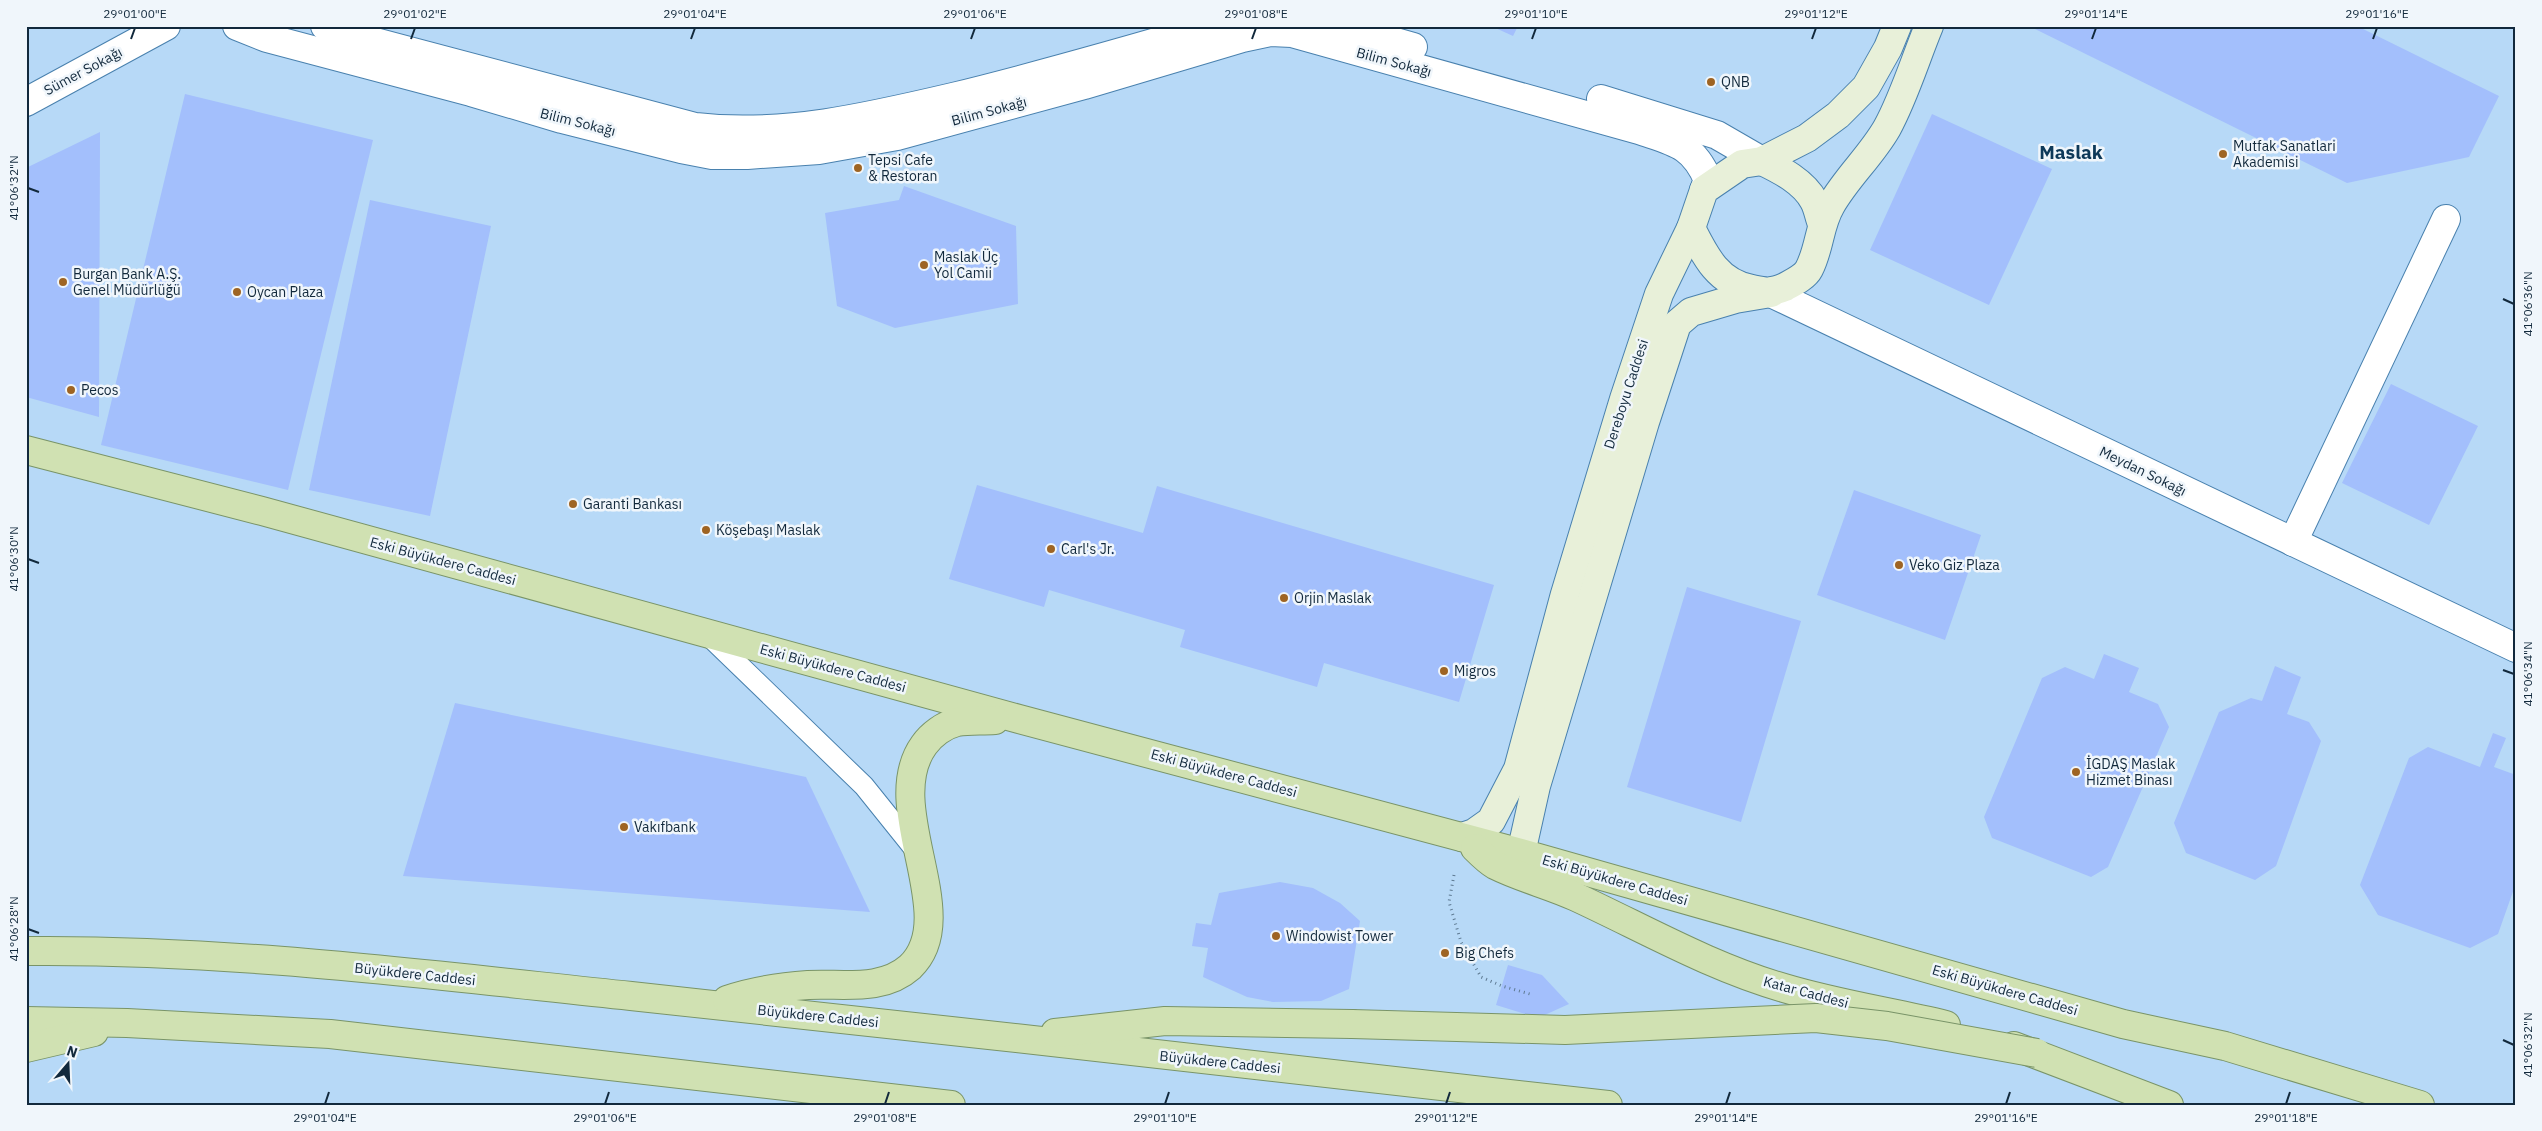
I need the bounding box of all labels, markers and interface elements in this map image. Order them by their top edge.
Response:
text: 29°01'00"E [103,6,167,21]
text: 29°01'02"E [383,6,447,21]
text: 29°01'04"E [663,6,727,21]
text: 29°01'06"E [943,6,1007,21]
text: 29°01'08"E [1224,6,1288,21]
text: 29°01'10"E [1504,6,1568,21]
text: 29°01'12"E [1784,6,1848,21]
text: 29°01'14"E [2064,6,2128,21]
text: 29°01'16"E [2345,6,2409,21]
street label: Sümer Sokağı [41,43,125,99]
street label: Bilim Sokağı [1354,43,1434,81]
place label: QNB [1721,73,1750,91]
marker: QNB [1705,76,1717,88]
street label: Bilim Sokağı [949,92,1029,130]
street label: Bilim Sokağı [538,104,618,140]
place label: Mutfak Sanatlari Akademisi [2233,137,2336,171]
district label: Maslak [2039,140,2103,164]
marker: Mutfak Sanatlari Akademisi [2217,148,2229,160]
place label: Tepsi Cafe & Restoran [868,151,937,185]
text: 41°06'32"N [6,155,21,221]
marker: Tepsi Cafe & Restoran [852,162,864,174]
place label: Maslak Üç Yol Camii [934,248,998,282]
marker: Maslak Üç Yol Camii [918,259,930,271]
place label: Burgan Bank A.Ş. Genel Müdürlüğü [73,265,181,299]
text: 41°06'36"N [2520,271,2535,337]
marker: Burgan Bank A.Ş. Genel Müdürlüğü [57,276,69,288]
place label: Oycan Plaza [247,283,324,301]
marker: Oycan Plaza [231,286,243,298]
street label: Dereboyu Caddesi [1600,337,1652,451]
place label: Pecos [81,381,119,399]
marker: Pecos [65,384,77,396]
street label: Meydan Sokağı [2097,442,2189,500]
place label: Garanti Bankası [583,495,682,513]
marker: Garanti Bankası [567,498,579,510]
place label: Köşebaşı Maslak [716,521,821,539]
marker: Köşebaşı Maslak [700,524,712,536]
text: 41°06'30"N [6,526,21,592]
street label: Eski Büyükdere Caddesi [368,533,518,589]
place label: Carl's Jr. [1061,540,1115,558]
marker: Carl's Jr. [1045,543,1057,555]
place label: Veko Giz Plaza [1909,556,2000,574]
marker: Veko Giz Plaza [1893,559,1905,571]
place label: Orjin Maslak [1294,589,1372,607]
marker: Orjin Maslak [1278,592,1290,604]
street label: Eski Büyükdere Caddesi [758,640,908,696]
text: 41°06'34"N [2520,641,2535,707]
place label: Migros [1454,662,1496,680]
marker: Migros [1438,665,1450,677]
street label: Eski Büyükdere Caddesi [1149,745,1299,801]
place label: İGDAŞ Maslak Hizmet Binası [2086,755,2176,789]
marker: İGDAŞ Maslak Hizmet Binası [2070,766,2082,778]
place label: Vakıfbank [634,818,697,836]
marker: Vakıfbank [618,821,630,833]
street label: Eski Büyükdere Caddesi [1540,851,1690,909]
text: 41°06'28"N [6,896,21,962]
place label: Windowist Tower [1286,927,1393,945]
marker: Windowist Tower [1270,930,1282,942]
place label: Big Chefs [1455,944,1514,962]
marker: Big Chefs [1439,947,1451,959]
street label: Büyükdere Caddesi [354,959,476,989]
street label: Eski Büyükdere Caddesi [1930,961,2080,1019]
street label: Katar Caddesi [1761,972,1851,1012]
street label: Büyükdere Caddesi [757,1001,879,1031]
text: 41°06'32"N [2520,1012,2535,1078]
north arrow [42,1038,92,1088]
text: N [65,1042,80,1062]
street label: Büyükdere Caddesi [1159,1047,1281,1077]
text: 29°01'04"E [293,1110,357,1125]
text: 29°01'06"E [573,1110,637,1125]
text: 29°01'08"E [853,1110,917,1125]
text: 29°01'10"E [1133,1110,1197,1125]
text: 29°01'12"E [1414,1110,1478,1125]
text: 29°01'14"E [1694,1110,1758,1125]
text: 29°01'16"E [1974,1110,2038,1125]
text: 29°01'18"E [2254,1110,2318,1125]

